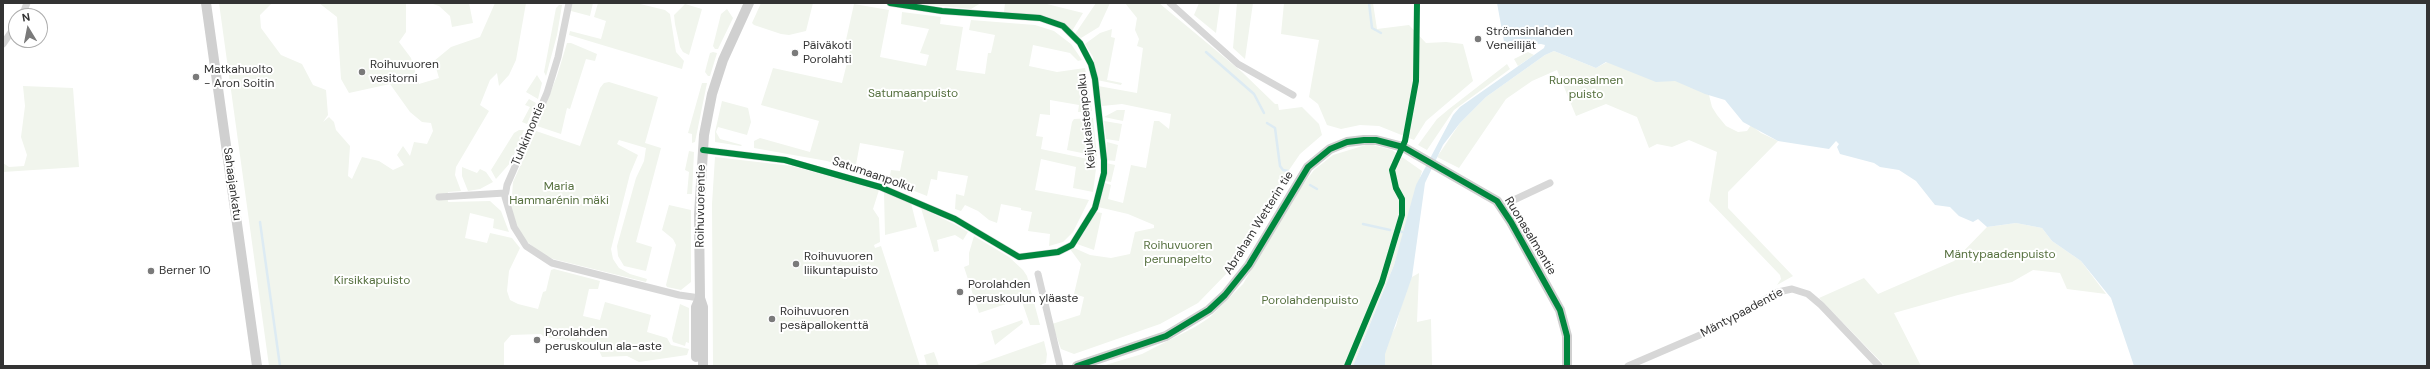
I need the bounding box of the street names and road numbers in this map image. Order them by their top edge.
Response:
street label: Keijukaistenpolku [1075,73,1099,169]
street label: Tuhkimontie [509,100,549,168]
street label: Sahaajankatu [220,146,244,222]
street label: Satumaanpolku [830,154,916,196]
street label: Roihuvuorentie [693,164,709,248]
street label: Abraham Wetterin tie [1221,169,1297,277]
street label: Ruonasalmentie [1501,194,1559,278]
street label: Mäntypaadentie [1698,285,1786,341]

